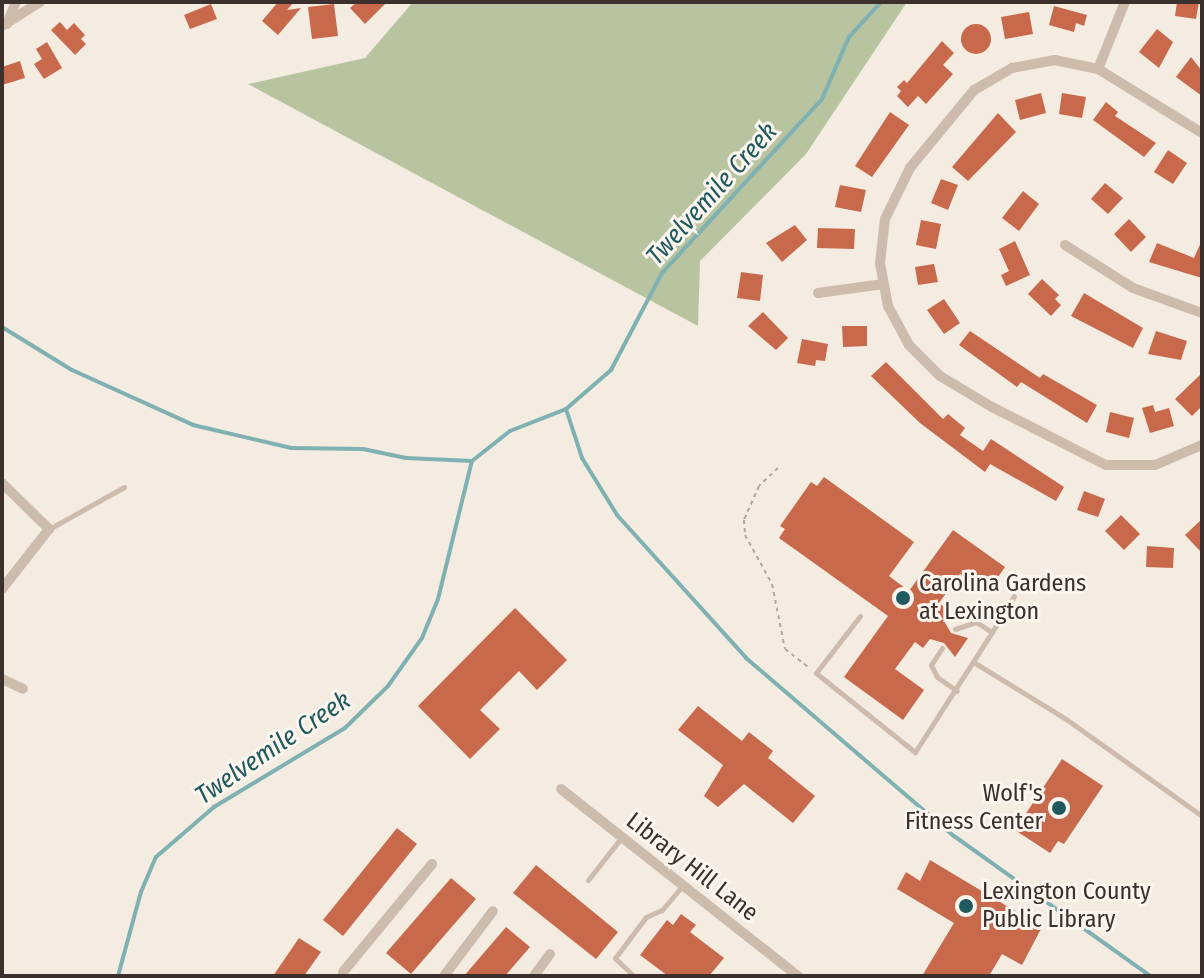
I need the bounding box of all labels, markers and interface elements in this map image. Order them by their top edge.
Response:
water label: Twelvemile Creek [640,116,784,272]
place label: Carolina Gardens at Lexington [919,570,1086,626]
marker: Carolina Gardens at Lexington [894,589,912,607]
water label: Twelvemile Creek [189,685,357,811]
place label: Wolf's Fitness Center [905,780,1043,836]
marker: Wolf's Fitness Center [1050,799,1068,817]
street label: Library Hill Lane [620,807,764,927]
place label: Lexington County Public Library [982,878,1151,934]
marker: Lexington County Public Library [957,897,975,915]

